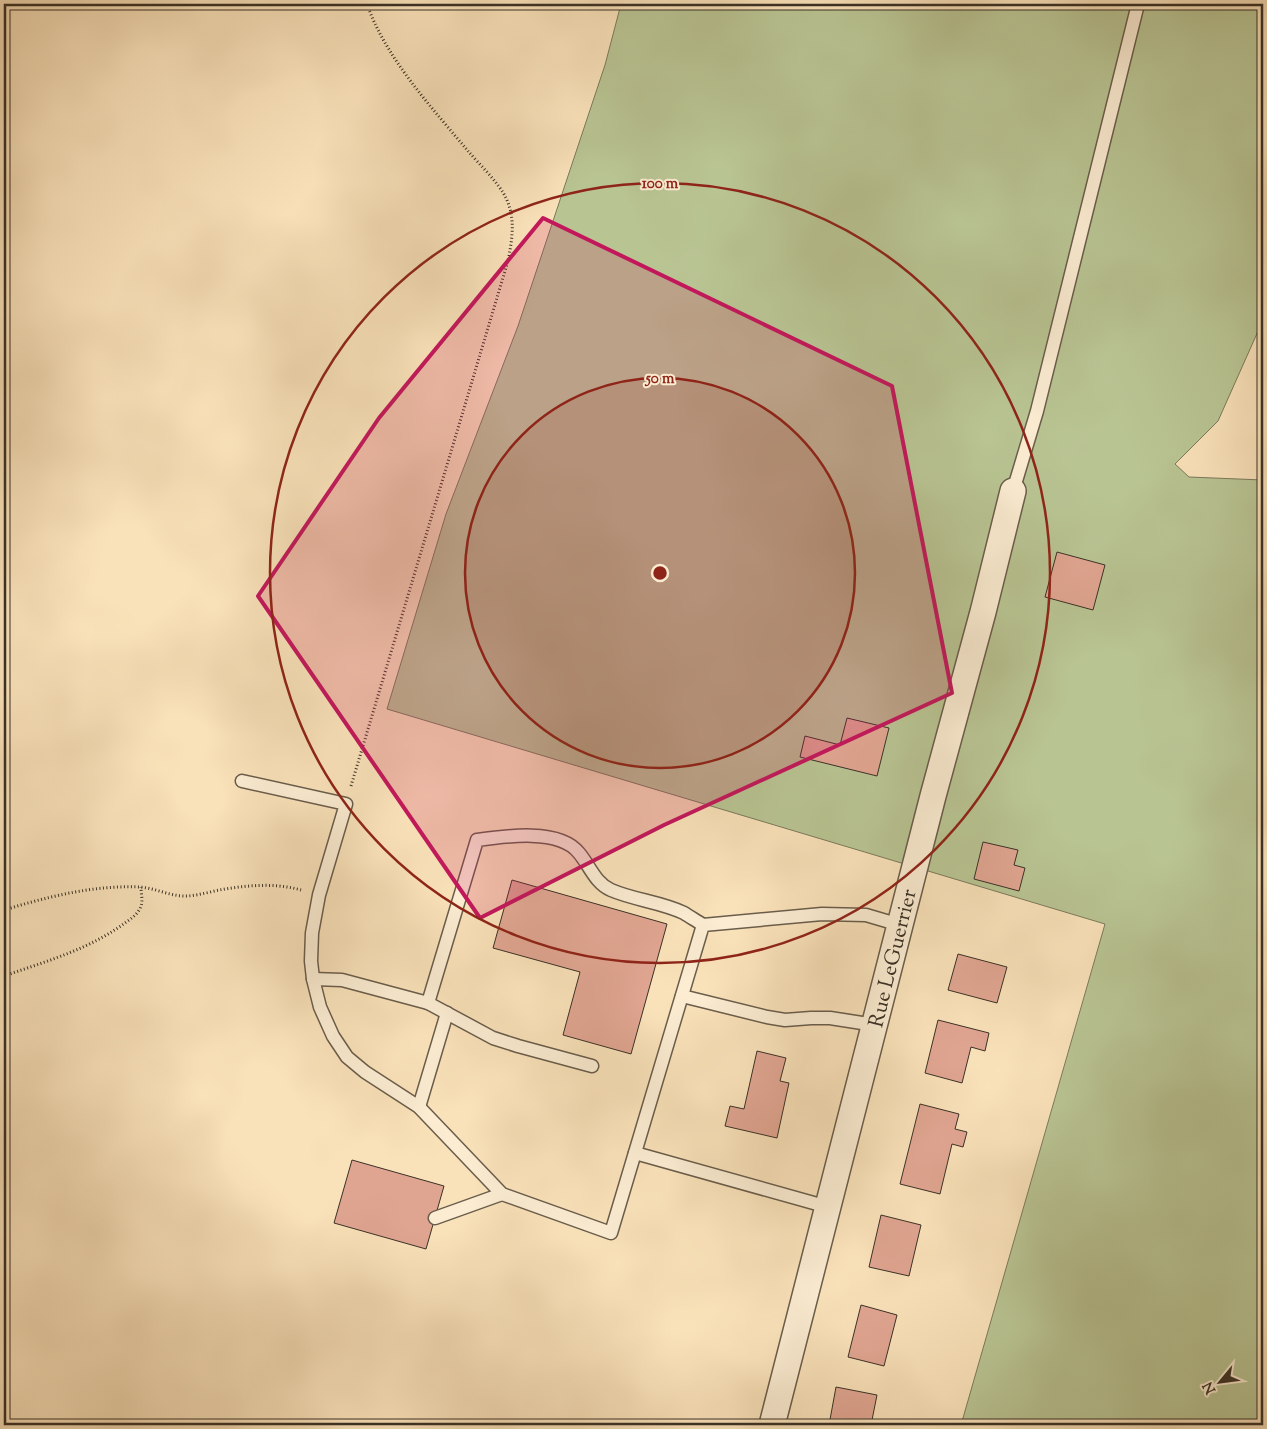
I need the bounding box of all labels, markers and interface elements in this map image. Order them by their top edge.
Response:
text: 100 m [642,174,679,195]
text: 50 m [645,369,675,390]
centre of rings [651,564,669,582]
street label: Rue LeGuerrier [862,886,926,1031]
north arrow [1194,1356,1244,1406]
text: N [1199,1378,1222,1397]

